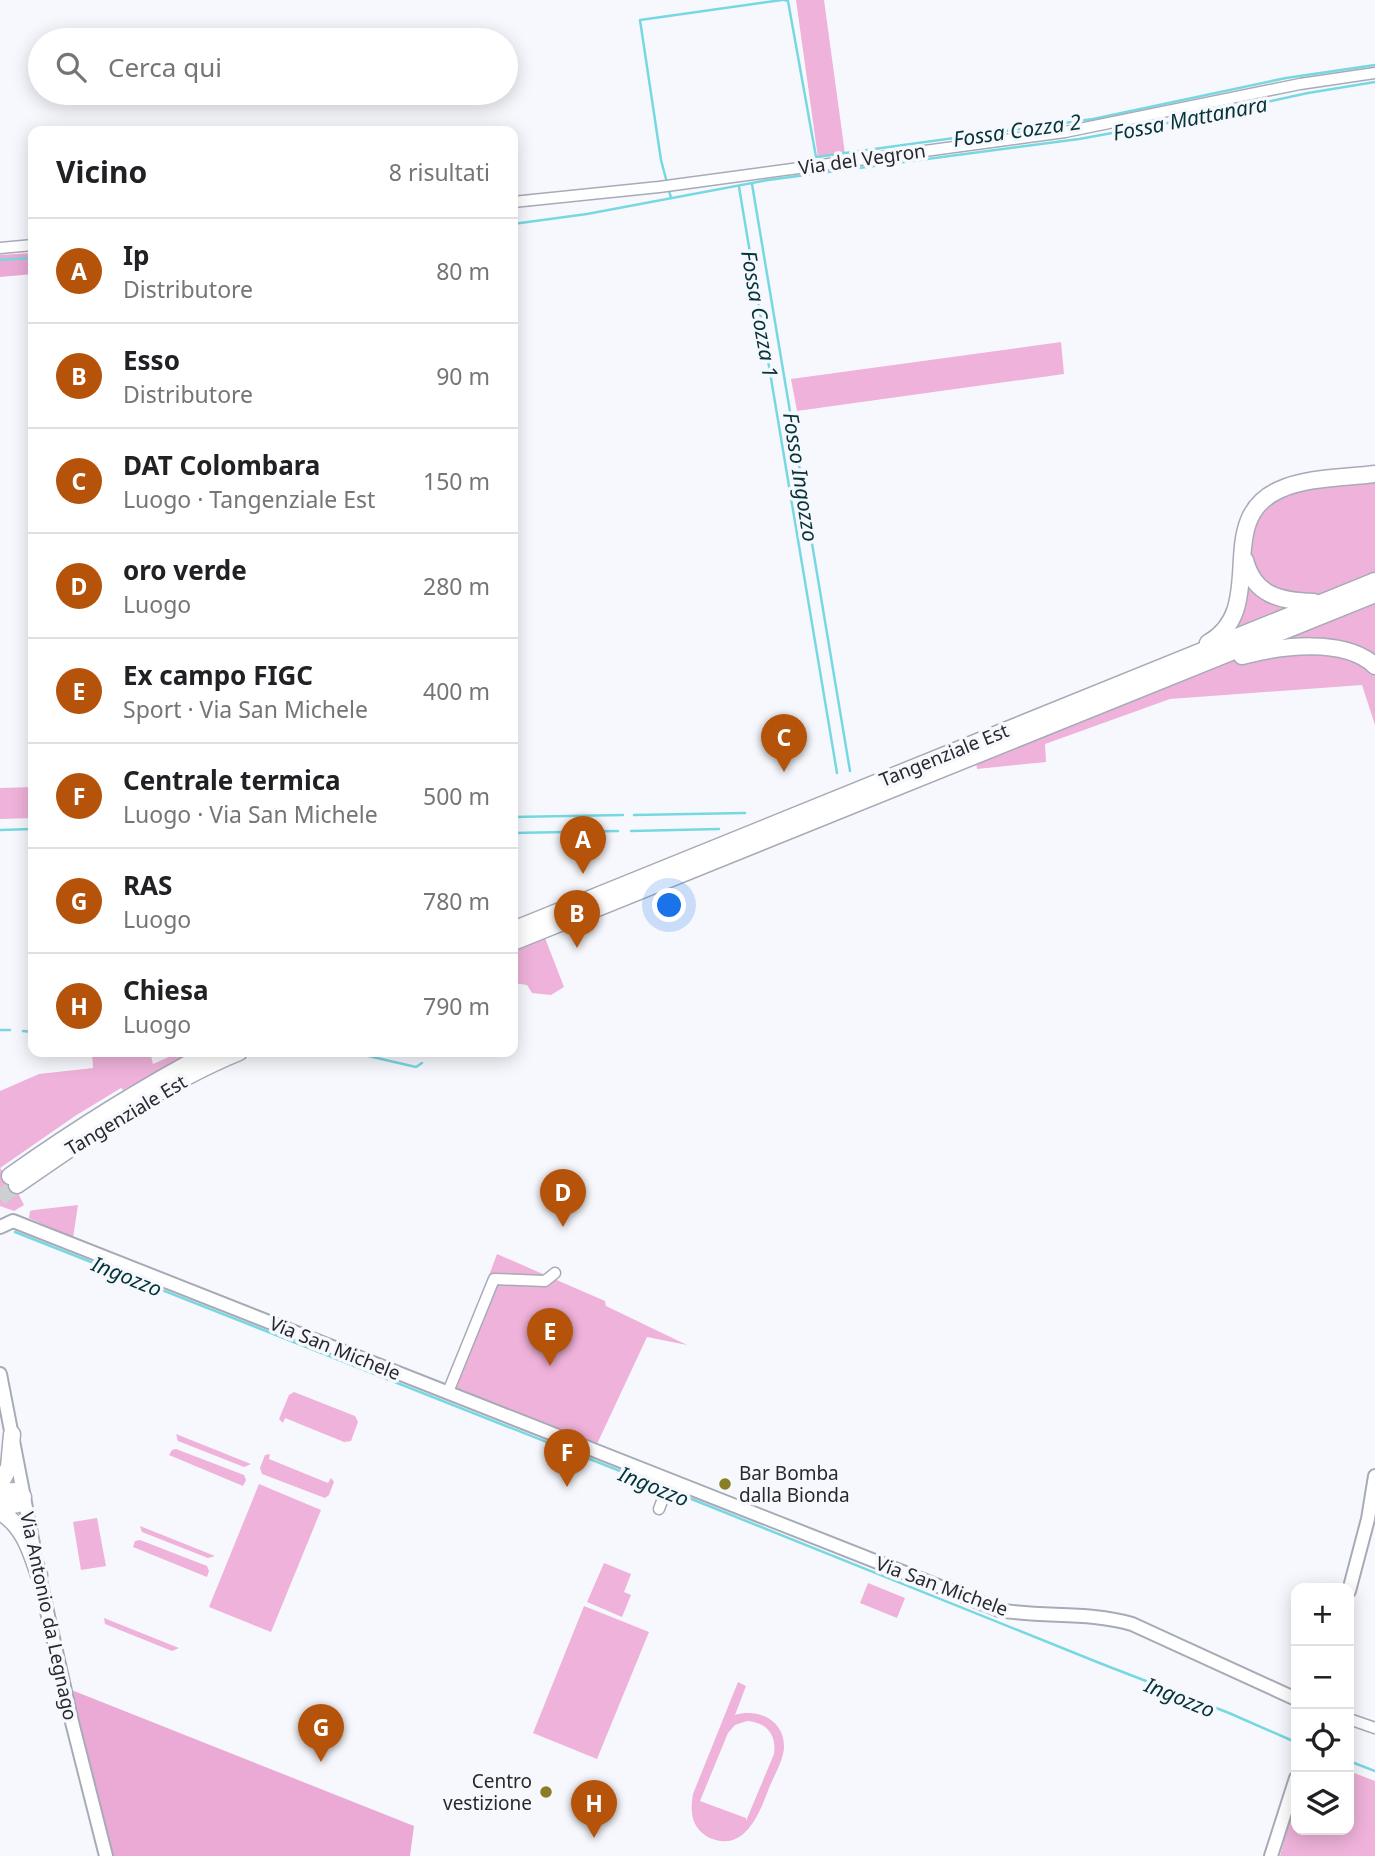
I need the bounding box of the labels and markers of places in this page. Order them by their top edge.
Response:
pin: C [761,714,807,772]
pin: A [560,816,606,874]
pin: B [554,890,600,948]
pin: D [540,1169,586,1227]
pin: E [527,1308,573,1366]
pin: F [544,1429,590,1487]
place label: Bar Bomba dalla Bionda [739,1460,850,1508]
marker: Bar Bomba dalla Bionda [717,1476,733,1492]
pin: G [298,1704,344,1762]
place label: Centro vestizione [443,1768,532,1816]
pin: H [571,1780,617,1838]
marker: Centro vestizione [538,1784,554,1800]

